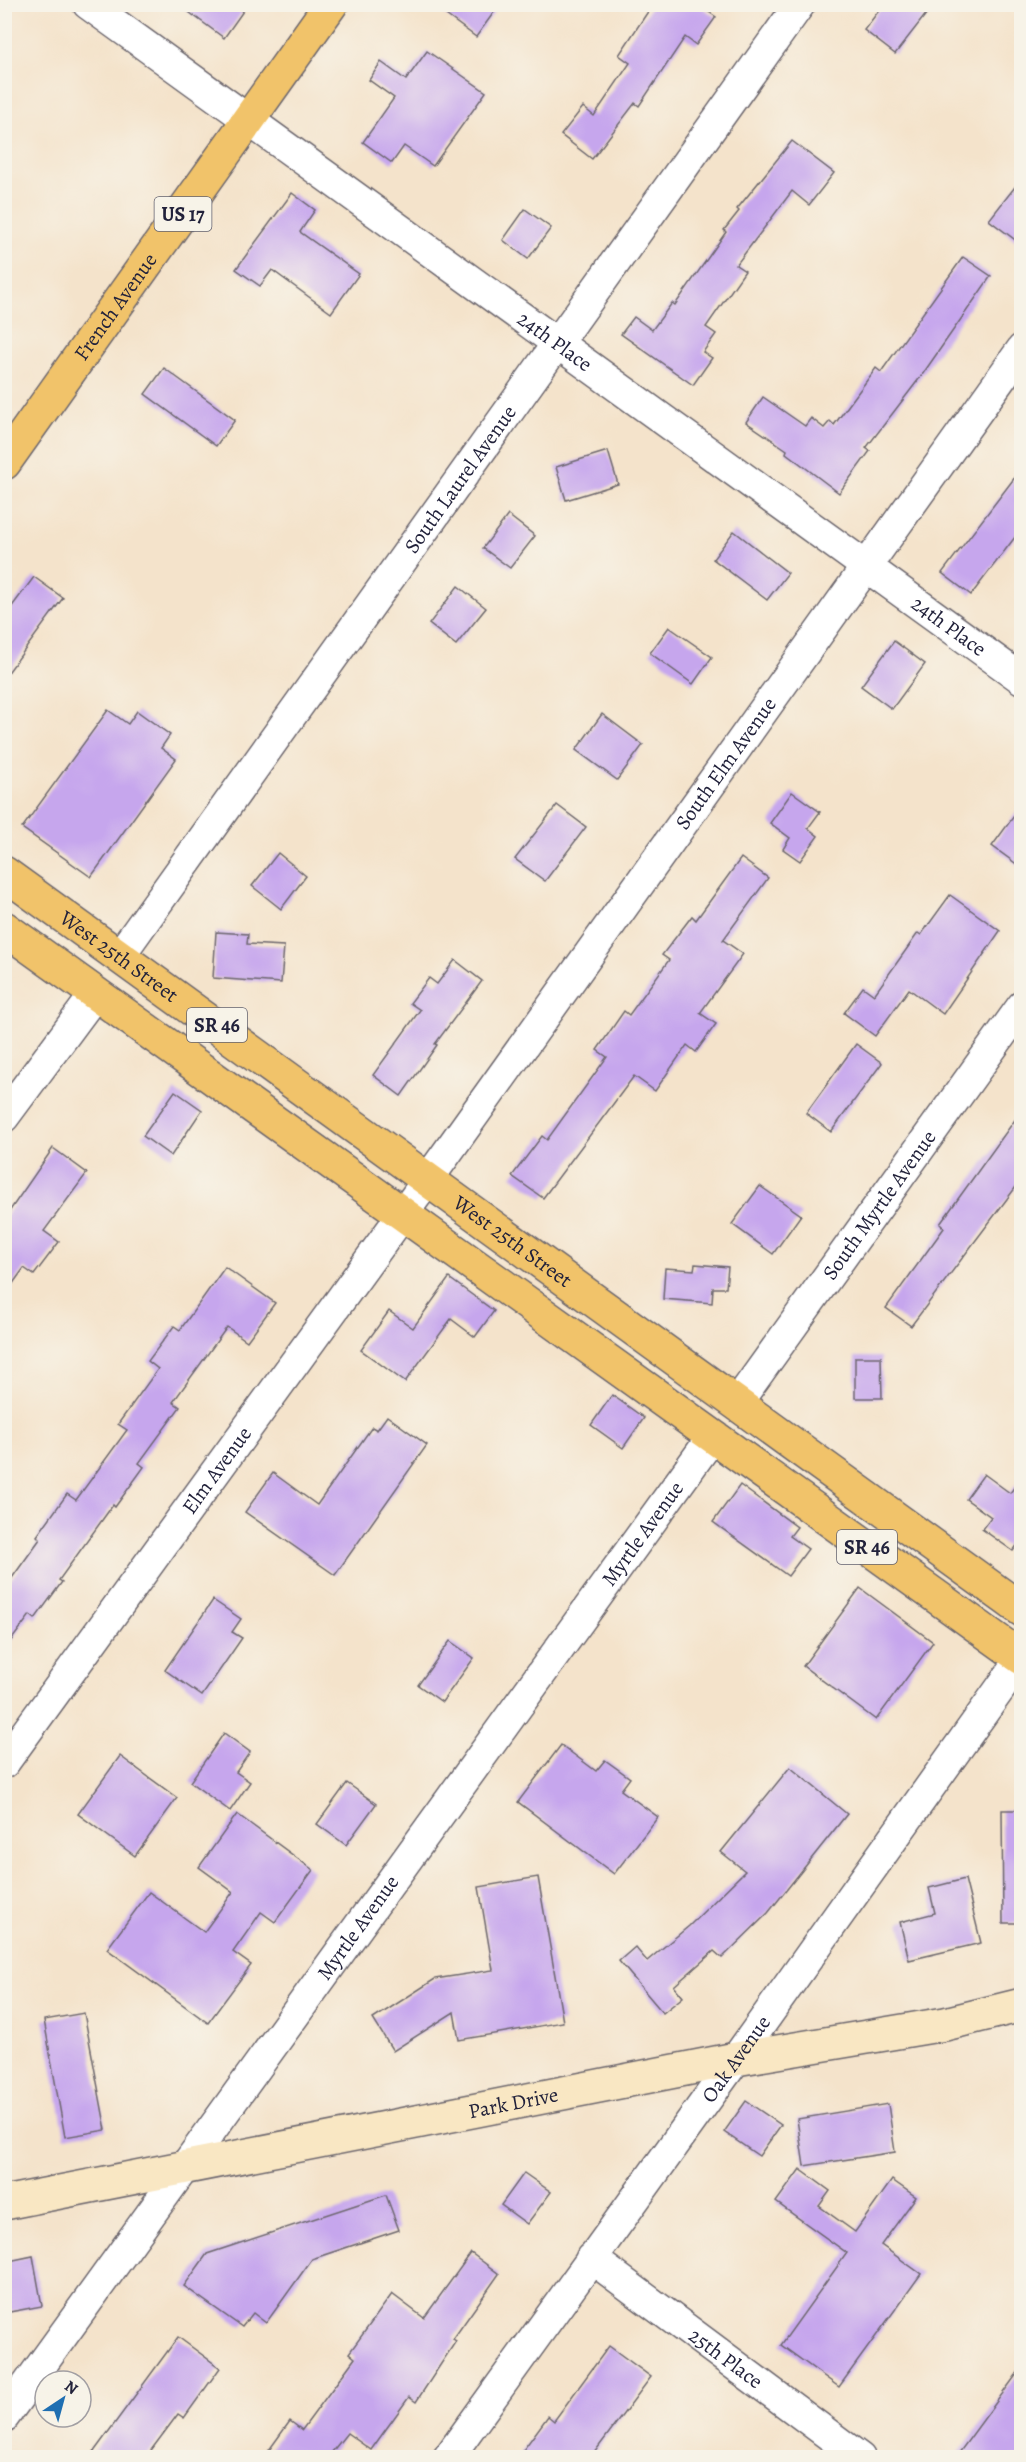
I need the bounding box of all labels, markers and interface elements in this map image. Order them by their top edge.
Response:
road number: US 17 [154,197,212,231]
street label: French Avenue [67,247,163,366]
street label: 24th Place [512,305,598,378]
street label: South Laurel Avenue [398,399,523,559]
street label: 24th Place [906,589,992,663]
street label: South Elm Avenue [669,691,783,835]
street label: West 25th Street [53,903,184,1009]
road number: SR 46 [187,1008,247,1042]
street label: South Myrtle Avenue [816,1124,943,1285]
street label: West 25th Street [447,1188,578,1294]
street label: Elm Avenue [176,1421,258,1520]
street label: Myrtle Avenue [595,1476,690,1592]
road number: SR 46 [837,1530,897,1564]
street label: Myrtle Avenue [310,1869,405,1986]
street label: Oak Avenue [695,2010,777,2108]
street label: Park Drive [466,2080,560,2125]
street label: 25th Place [683,2321,769,2395]
north arrow [33,2369,93,2429]
text: N [60,2375,83,2400]

